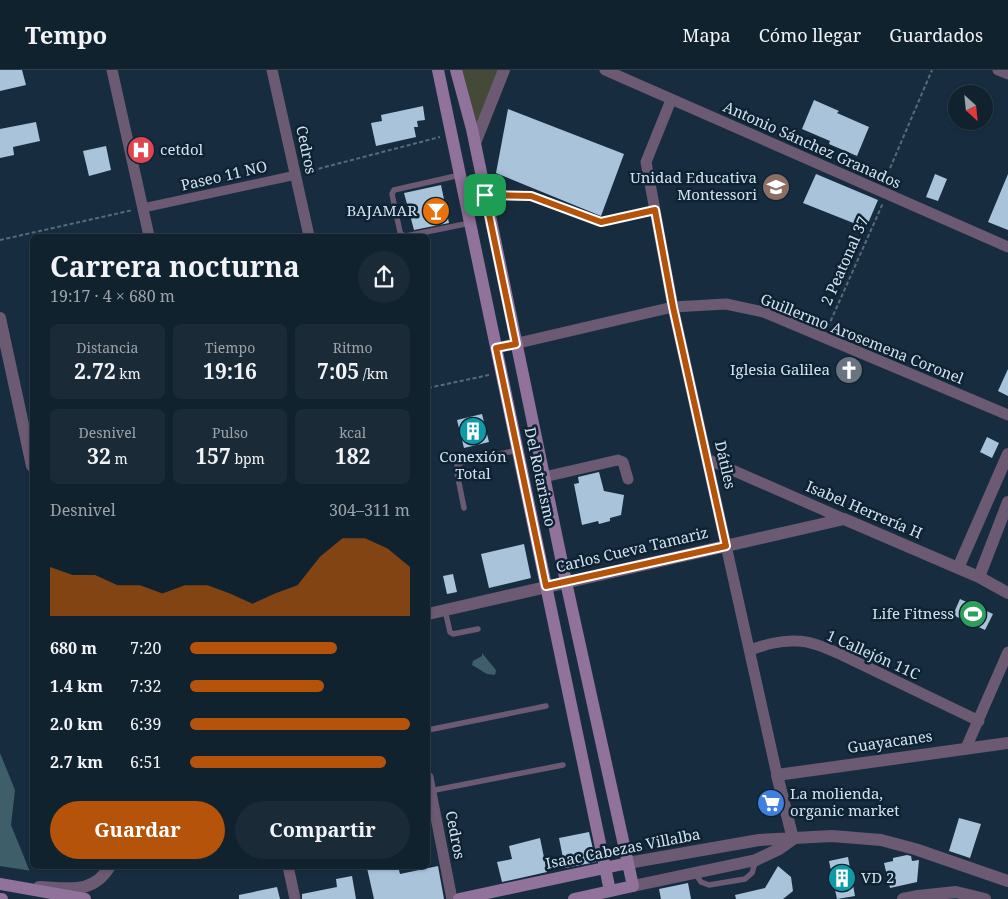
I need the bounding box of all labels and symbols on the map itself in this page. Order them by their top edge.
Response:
north arrow [948,85,992,130]
street label: Antonio Sánchez Granados [720,96,905,192]
street label: Cedros [292,124,322,176]
hospital icon: cetdol [126,135,156,165]
place label: cetdol [160,139,204,159]
street label: Paseo 11 NO [179,155,269,195]
place label: Unidad Educativa Montessori [630,167,757,204]
school or university icon: Unidad Educativa Montessori [761,172,791,202]
pin [464,174,506,216]
bar icon: BAJAMAR [421,196,451,226]
place label: BAJAMAR [346,200,417,220]
street label: 2 Peatonal 37 [816,213,873,308]
street label: Guillermo Arosemena Coronel [758,288,967,388]
church icon: Iglesia Galilea [834,355,864,385]
place label: Iglesia Galilea [730,359,830,379]
building icon: Conexión Total [458,416,488,446]
street label: Del Rotarismo [521,425,561,528]
street label: Dátiles [711,439,741,491]
place label: Conexión Total [439,446,507,483]
street label: Isabel Herrería H [803,476,926,543]
street label: Carlos Cueva Tamariz [554,522,710,576]
sports icon: Life Fitness [958,599,988,629]
place label: Life Fitness [872,603,954,623]
street label: 1 Callejón 11C [824,625,923,684]
street label: Guayacanes [846,725,934,757]
place label: La molienda, organic market [790,783,899,820]
supermarket icon: La molienda, organic market [756,788,786,818]
street label: Cedros [441,809,471,861]
street label: Isaac Cabezas Villalba [544,823,702,873]
building icon: VD 2 [827,863,857,893]
place label: VD 2 [861,867,894,887]

